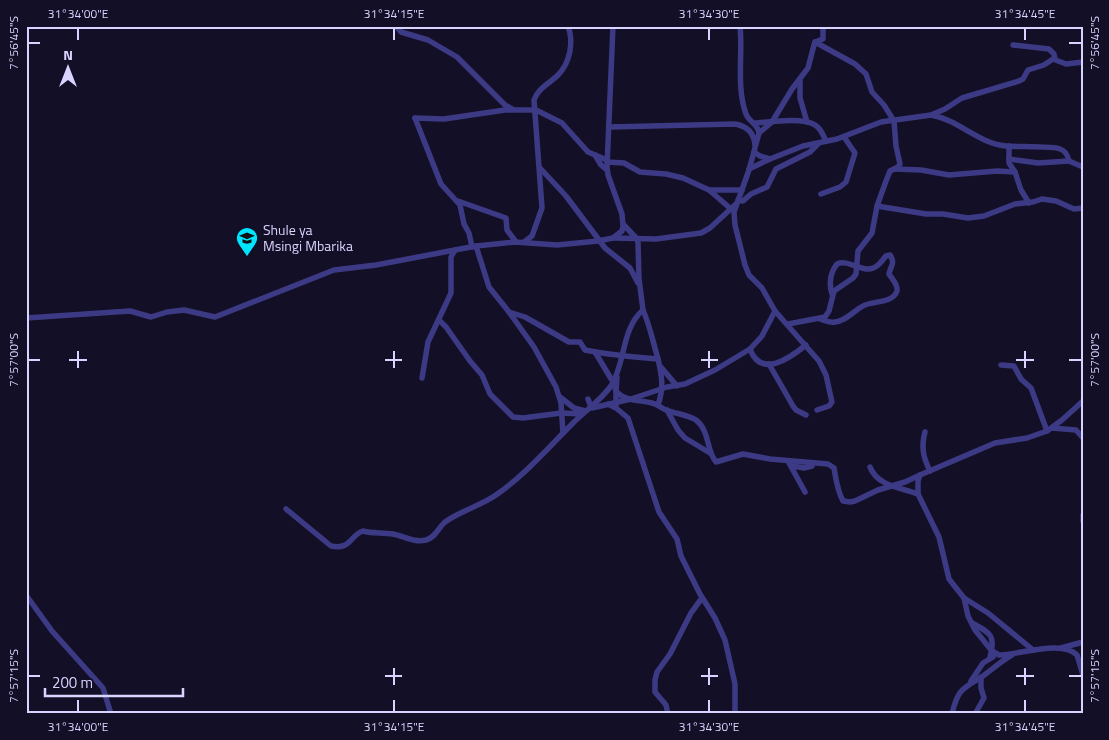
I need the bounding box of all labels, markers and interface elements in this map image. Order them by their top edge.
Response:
text: 31°34'00"E [48,4,109,23]
text: 31°34'15"E [364,4,425,23]
text: 31°34'30"E [679,4,740,23]
text: 31°34'45"E [995,4,1056,23]
text: 7°56'45"S [4,16,23,70]
text: 7°56'45"S [1085,16,1104,70]
north arrow [42,42,92,92]
text: N [63,44,73,65]
place label: Shule ya Msingi Mbarika [263,219,353,256]
school or university icon: Shule ya Msingi Mbarika [235,226,259,257]
text: 7°57'00"S [4,333,23,387]
text: 7°57'00"S [1085,333,1104,387]
text: 7°57'15"S [4,649,23,703]
text: 7°57'15"S [1085,649,1104,703]
scale bar [45,665,182,697]
text: 200 m [52,671,93,694]
text: 31°34'00"E [48,717,109,736]
text: 31°34'15"E [364,717,425,736]
text: 31°34'30"E [679,717,740,736]
text: 31°34'45"E [995,717,1056,736]

